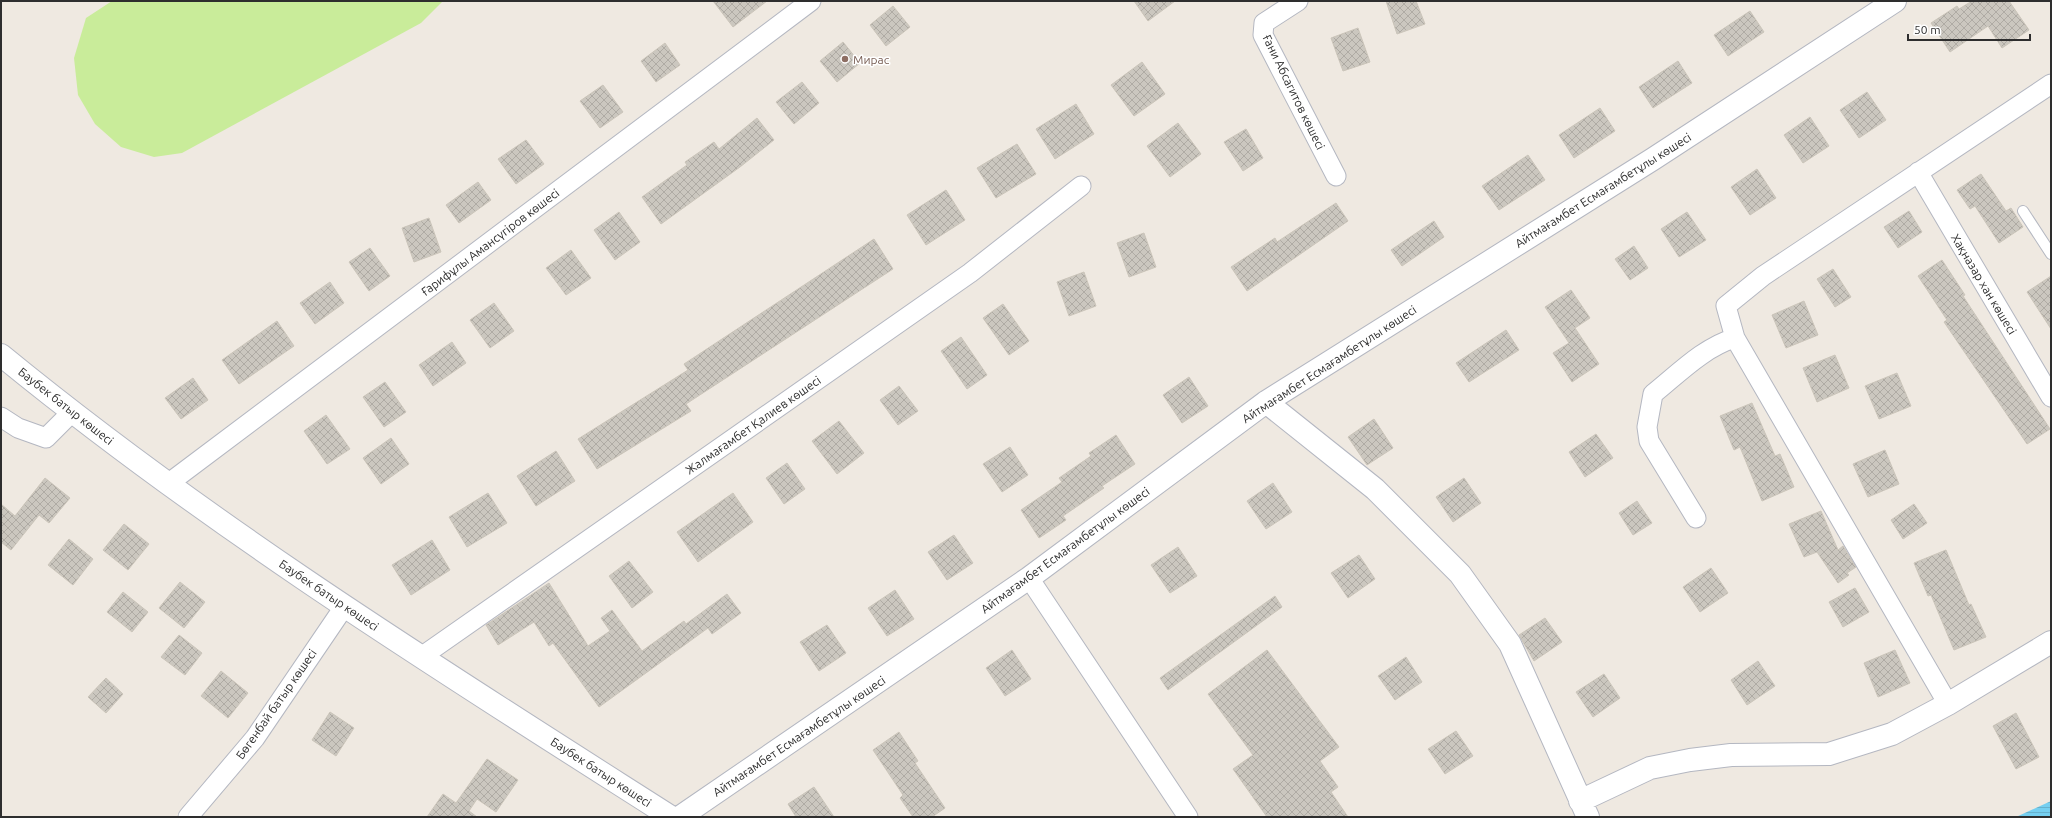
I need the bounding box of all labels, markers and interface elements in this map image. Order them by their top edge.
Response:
scale bar [1908,16,2030,42]
text: 50 m [1914,23,1941,36]
street label: Ғани Абсагитов көшесі [1260,32,1328,152]
place label: Мирас [853,53,890,66]
marker: Мирас [840,54,850,64]
street label: Айтмағамбет Есмағамбетұлы көшесі [1513,130,1693,250]
street label: Ғарифұлы Амансүгіров көшесі [419,186,561,298]
street label: Хақназар хан көшесі [1949,231,2019,337]
street label: Айтмағамбет Есмағамбетұлы көшесі [1239,303,1419,425]
street label: Баубек батыр көшесі [16,365,116,447]
street label: Жалмағамбет Қалиев көшесі [683,373,823,477]
street label: Айтмағамбет Есмағамбетұлы көшесі [978,484,1152,616]
street label: Баубек батыр көшесі [277,557,381,633]
street label: Бөгенбай батыр көшесі [233,647,319,761]
street label: Айтмағамбет Есмағамбетұлы көшесі [710,673,888,799]
street label: Баубек батыр көшесі [548,735,654,809]

